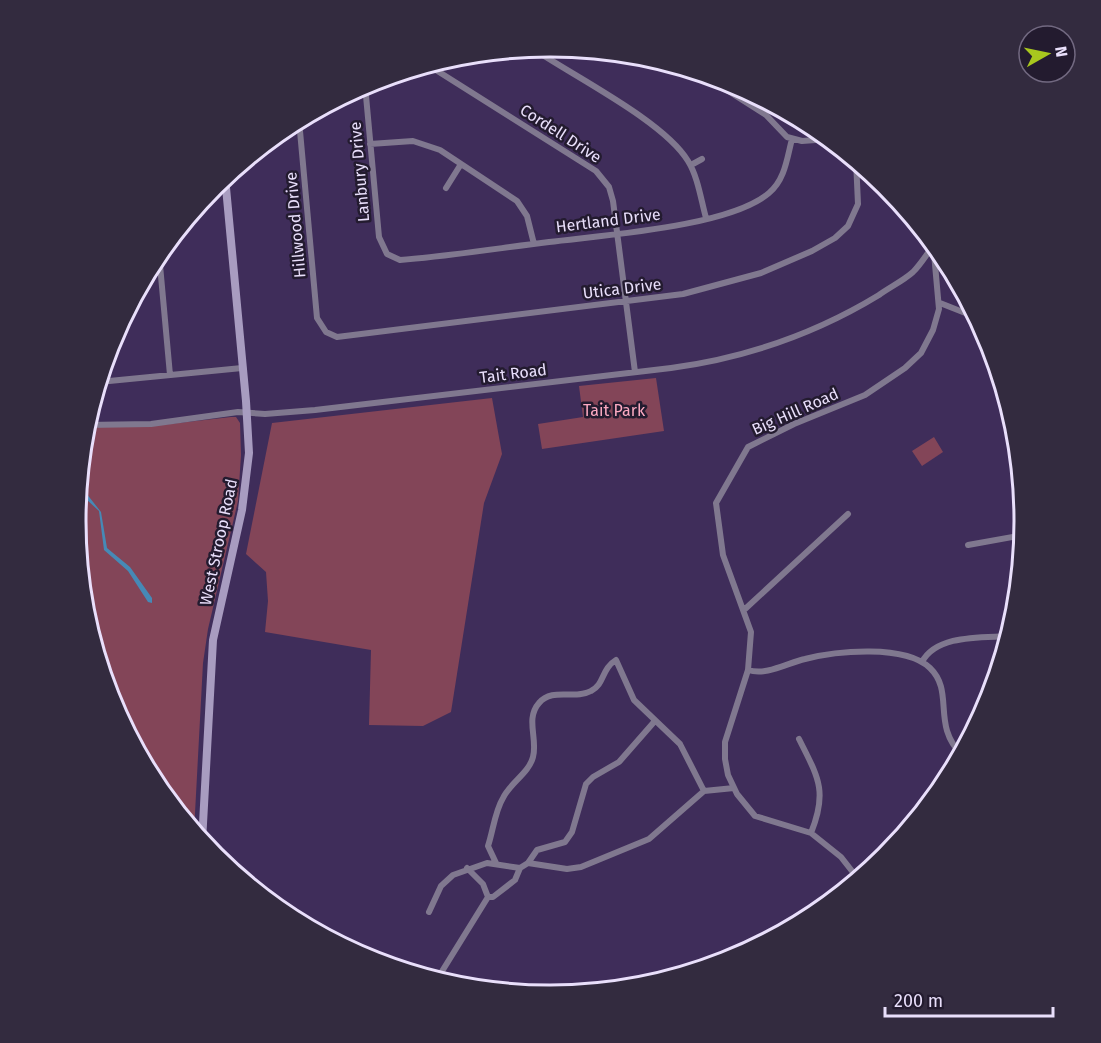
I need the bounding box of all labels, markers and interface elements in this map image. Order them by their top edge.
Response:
north arrow [1017,24,1077,84]
text: N [1051,45,1072,58]
street label: Cordell Drive [517,100,605,167]
street label: Lanbury Drive [346,121,373,223]
street label: Hillwood Drive [281,171,310,279]
street label: Hertland Drive [555,205,662,236]
street label: Utica Drive [582,274,662,303]
street label: Tait Road [478,360,548,387]
street label: Big Hill Road [749,384,841,439]
park label: Tait Park [583,401,646,420]
street label: West Stroop Road [196,477,241,607]
scale bar [885,980,1053,1018]
text: 200 m [894,990,943,1012]

